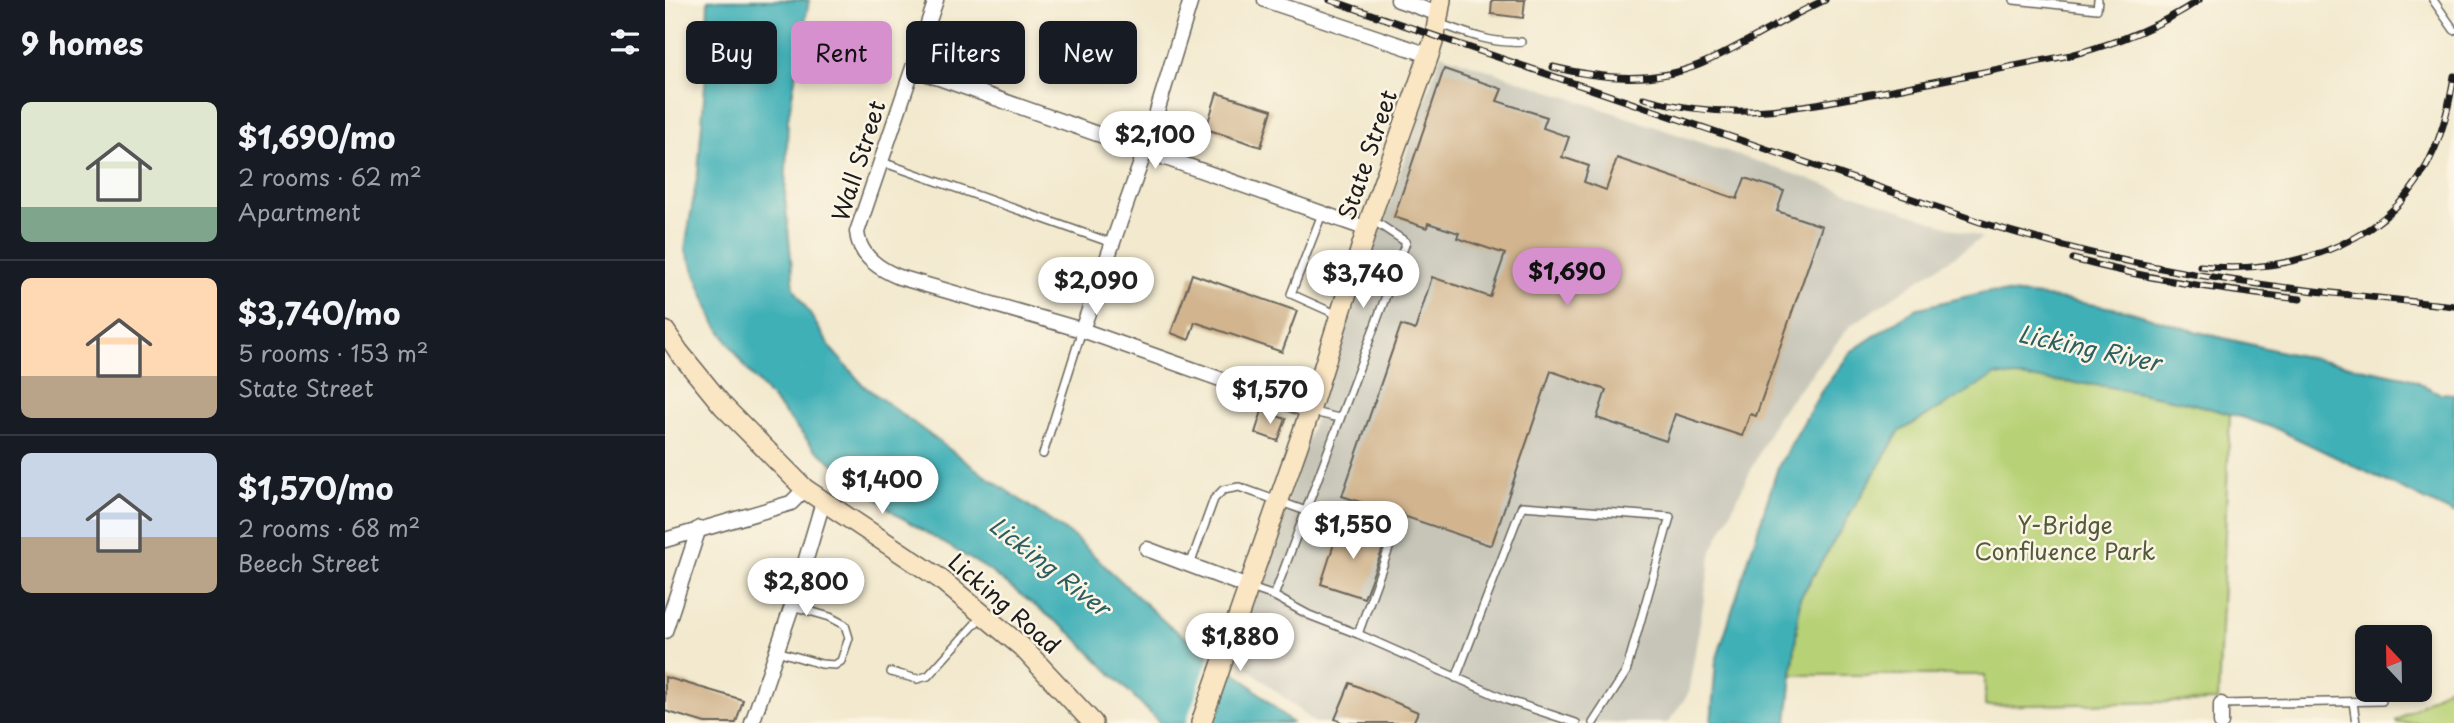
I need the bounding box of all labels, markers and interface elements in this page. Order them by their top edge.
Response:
text: 9 homes [21,20,143,65]
chip: Buy [686,21,777,84]
chip: Rent [791,21,892,84]
chip: Filters [906,21,1025,84]
chip: New [1039,21,1137,84]
icon: filters [606,23,644,61]
street label: State Street [1328,85,1405,224]
street label: Wall Street [822,96,894,225]
pin: $2,100 [1098,111,1212,171]
text: $1,690/mo [238,114,395,159]
text: $2,100 [1115,116,1195,151]
icon: home [77,130,161,214]
text: 2 rooms · 62 m² [238,159,422,194]
text: Apartment [238,194,361,229]
pin: $1,690 [1510,248,1624,308]
pin: $3,740 [1306,250,1420,310]
text: $1,690 [1528,253,1606,288]
text: $3,740 [1322,255,1404,290]
pin: $2,090 [1039,258,1153,317]
text: $2,090 [1054,262,1138,297]
text: $3,740/mo [238,290,400,335]
icon: home [77,306,161,390]
water label: Licking River [2015,314,2167,380]
text: 5 rooms · 153 m² [238,335,429,370]
pin: $1,570 [1213,366,1327,426]
text: State Street [238,370,374,405]
text: $1,570 [1232,371,1308,406]
pin: $1,400 [825,456,939,516]
text: $1,400 [841,461,923,496]
text: $1,570/mo [238,465,393,510]
icon: home [77,481,161,565]
pin: $1,550 [1296,502,1410,561]
text: $1,550 [1314,506,1392,541]
water label: Licking River [982,507,1121,626]
park label: Y-Bridge Confluence Park [1974,507,2156,568]
text: 2 rooms · 68 m² [238,510,420,545]
street label: Licking Road [941,544,1069,662]
text: Beech Street [238,545,379,580]
pin: $2,800 [749,558,863,618]
text: $2,800 [763,563,849,598]
pin: $1,880 [1183,614,1297,673]
text: $1,880 [1201,618,1279,653]
north arrow [2355,625,2433,702]
map controls [2355,625,2432,702]

